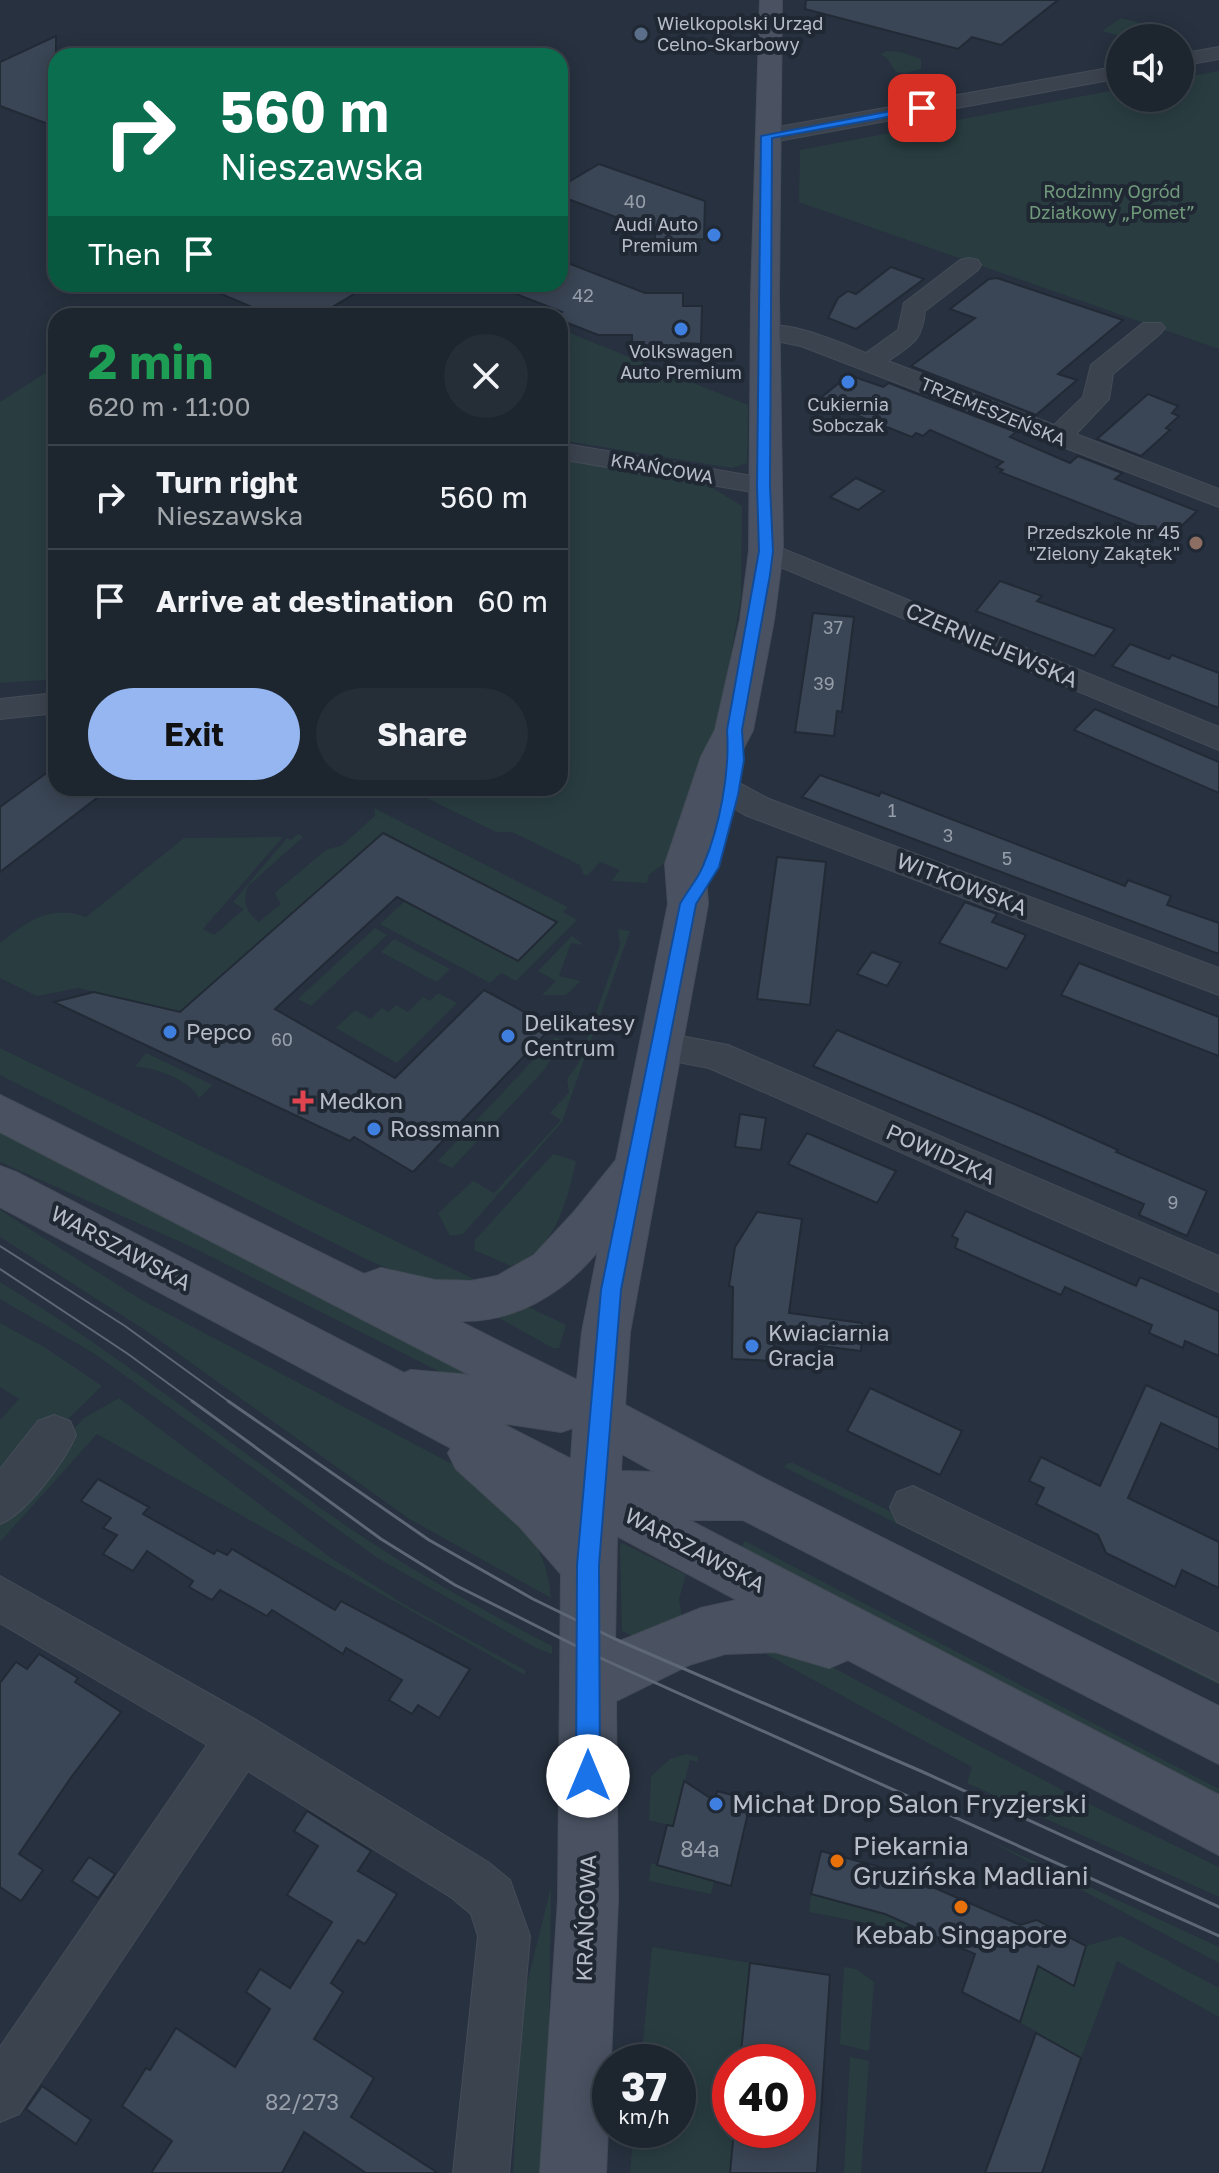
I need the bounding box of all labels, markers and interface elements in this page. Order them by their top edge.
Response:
place label: Wielkopolski Urząd Celno-Skarbowy [657,12,823,55]
map controls [1106,24,1194,112]
button: sound [1106,24,1194,112]
marker: Wielkopolski Urząd Celno-Skarbowy [632,25,650,43]
pin [888,74,956,142]
text: 560 m [220,77,389,144]
icon: right [88,80,192,184]
icon: arrive [900,86,944,130]
text: Nieszawska [220,145,424,188]
park label: Rodzinny Ogród Działkowy „Pomet” [1029,180,1195,223]
house number: 40 [624,190,646,212]
place label: Audi Auto Premium [614,213,698,256]
marker: Audi Auto Premium [705,226,723,244]
icon: arrive [177,232,221,276]
text: Then [88,236,161,272]
house number: 42 [572,284,594,306]
marker: Volkswagen Auto Premium [672,320,690,338]
text: 2 min [88,332,213,390]
button: close [444,334,528,418]
place label: Volkswagen Auto Premium [620,340,742,383]
street label: TRZEMESZEŃSKA [917,372,1069,450]
marker: Cukiernia Sobczak [839,373,857,391]
text: 620 m · 11:00 [88,391,251,422]
place label: Cukiernia Sobczak [807,393,889,436]
street label: KRAŃCOWA [609,448,715,488]
text: Turn right [156,464,298,500]
icon: right [88,475,132,519]
text: 560 m [440,479,528,515]
text: Nieszawska [156,500,303,531]
place label: Przedszkole nr 45 "Zielony Zakątek" [1026,521,1180,564]
marker: Przedszkole nr 45 "Zielony Zakątek" [1187,534,1205,552]
icon: arrive [88,579,132,623]
text: Arrive at destination [156,583,453,619]
text: 60 m [477,583,548,619]
street label: CZERNIEJEWSKA [902,596,1083,693]
house number: 37 [823,616,843,638]
house number: 39 [813,672,835,694]
button: Exit [88,688,300,780]
button: Share [316,688,528,780]
house number: 1 [888,799,897,821]
house number: 3 [943,824,953,846]
street label: WITKOWSKA [893,846,1032,921]
house number: 5 [1002,847,1012,869]
place label: Delikatesy Centrum [524,1009,635,1061]
place label: Pepco [186,1018,252,1045]
marker: Pepco [161,1023,179,1041]
marker: Delikatesy Centrum [499,1027,517,1045]
house number: 60 [271,1028,293,1050]
place label: Medkon [319,1087,403,1114]
marker: Medkon [294,1092,312,1110]
place label: Rossmann [390,1115,500,1142]
street label: POWIDZKA [882,1117,1000,1190]
marker: Rossmann [365,1120,383,1138]
house number: 9 [1168,1191,1178,1213]
street label: WARSZAWSKA [46,1199,196,1296]
place label: Kwiaciarnia Gracja [768,1319,889,1371]
marker: Kwiaciarnia Gracja [743,1337,761,1355]
street label: WARSZAWSKA [620,1501,770,1598]
position arrow [546,1734,630,1818]
place label: Michał Drop Salon Fryzjerski [732,1788,1087,1819]
marker: Michał Drop Salon Fryzjerski [707,1795,725,1813]
place label: Piekarnia Gruzińska Madliani [853,1830,1089,1891]
house number: 84a [680,1835,720,1862]
marker: Piekarnia Gruzińska Madliani [828,1852,846,1870]
street label: KRAŃCOWA [570,1854,601,1982]
marker: Kebab Singapore [952,1898,970,1916]
place label: Kebab Singapore [855,1919,1067,1950]
speed limit sign: 40 [712,2044,816,2148]
text: 37 [621,2062,667,2110]
house number: 82/273 [265,2088,339,2115]
text: km/h [619,2104,669,2128]

